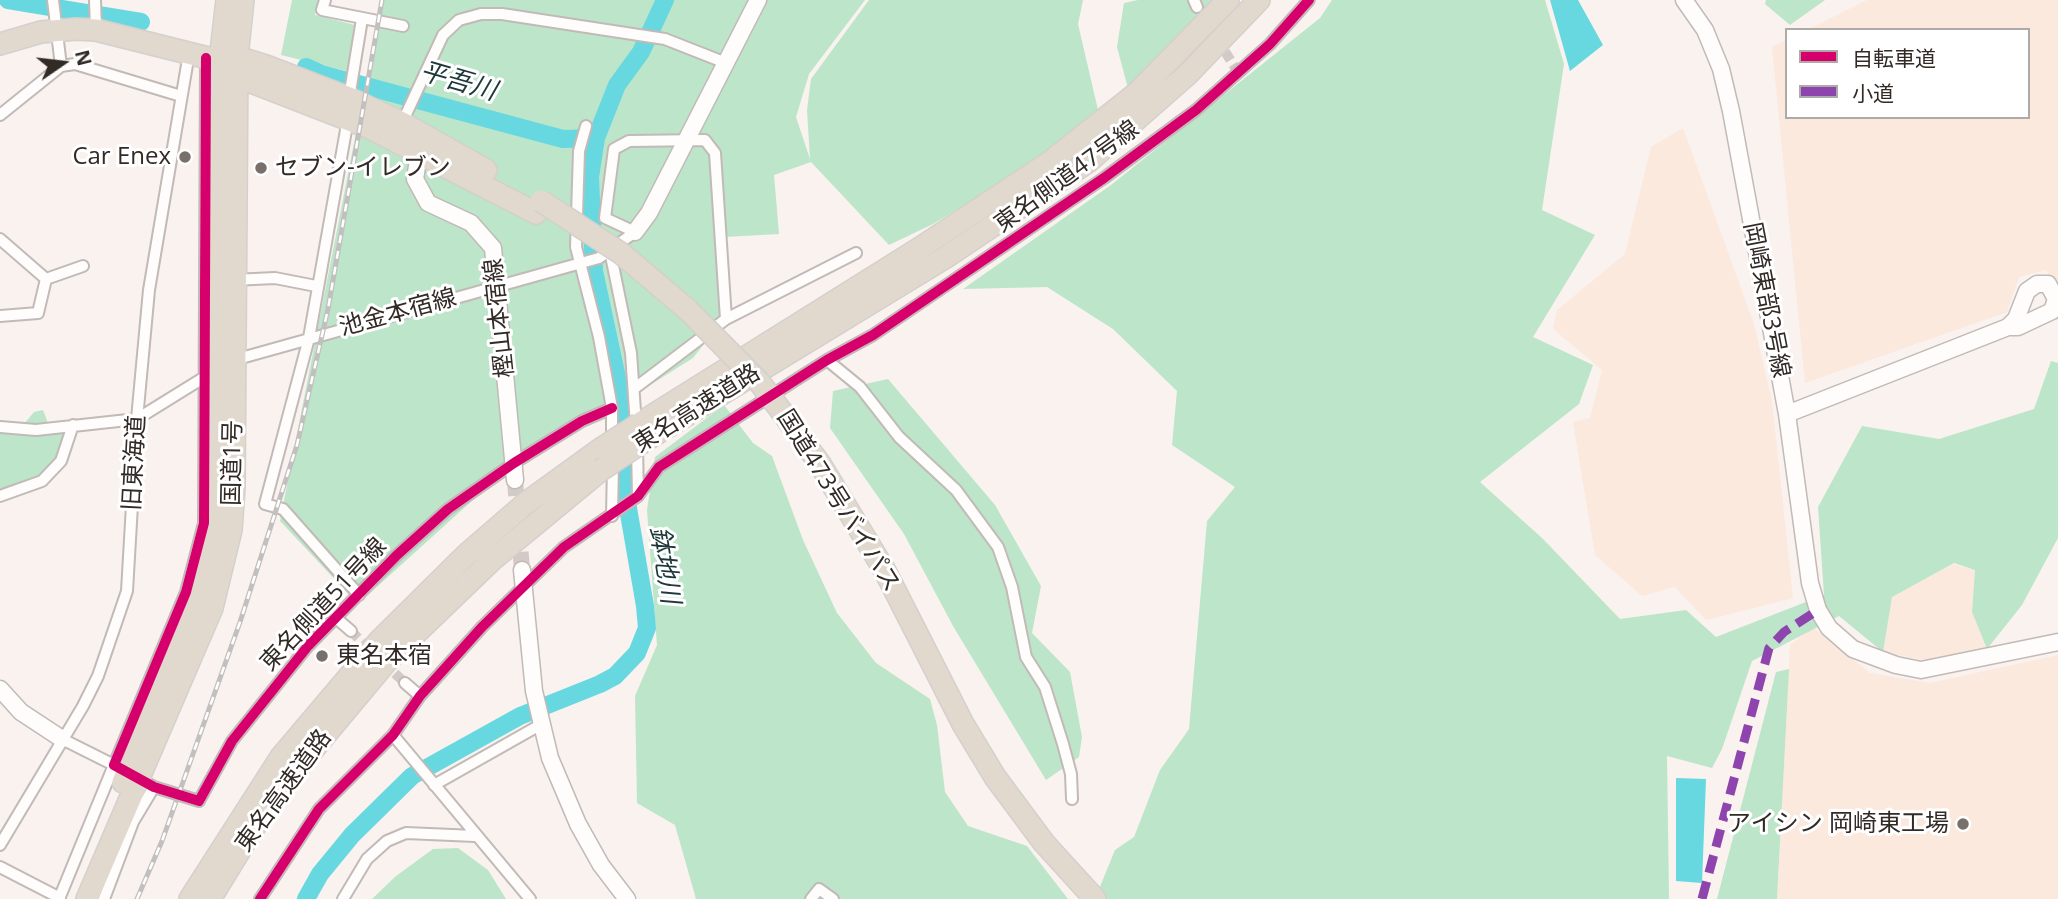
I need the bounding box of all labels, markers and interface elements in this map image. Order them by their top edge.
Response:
north arrow [28,28,98,98]
legend [1785,28,2030,119]
text: 自転車道 [1852,44,1936,72]
text: N [69,47,98,69]
water label: 平吾川 [416,56,500,108]
text: 小道 [1852,79,1894,107]
street label: 東名側道47号線 [989,115,1145,239]
place label: Car Enex [72,143,171,171]
marker: Car Enex [177,149,193,165]
place label: セブン-イレブン [275,154,451,182]
marker: セブン-イレブン [253,160,269,176]
street label: 岡崎東部3号線 [1737,220,1795,380]
street label: 樫山本宿線 [479,257,521,379]
street label: 池金本宿線 [336,284,460,342]
street label: 東名高速道路 [628,359,766,459]
street label: 国道473号バイパス [770,405,906,597]
street label: 旧東海道 [118,414,152,512]
street label: 国道1号 [218,420,248,506]
water label: 鉢地川 [642,524,686,606]
street label: 東名側道51号線 [255,532,393,678]
place label: 東名本宿 [336,642,432,670]
marker: 東名本宿 [314,648,330,664]
street label: 東名高速道路 [230,724,338,858]
place label: アイシン 岡崎東工場 [1727,810,1949,838]
marker: アイシン 岡崎東工場 [1955,816,1971,832]

